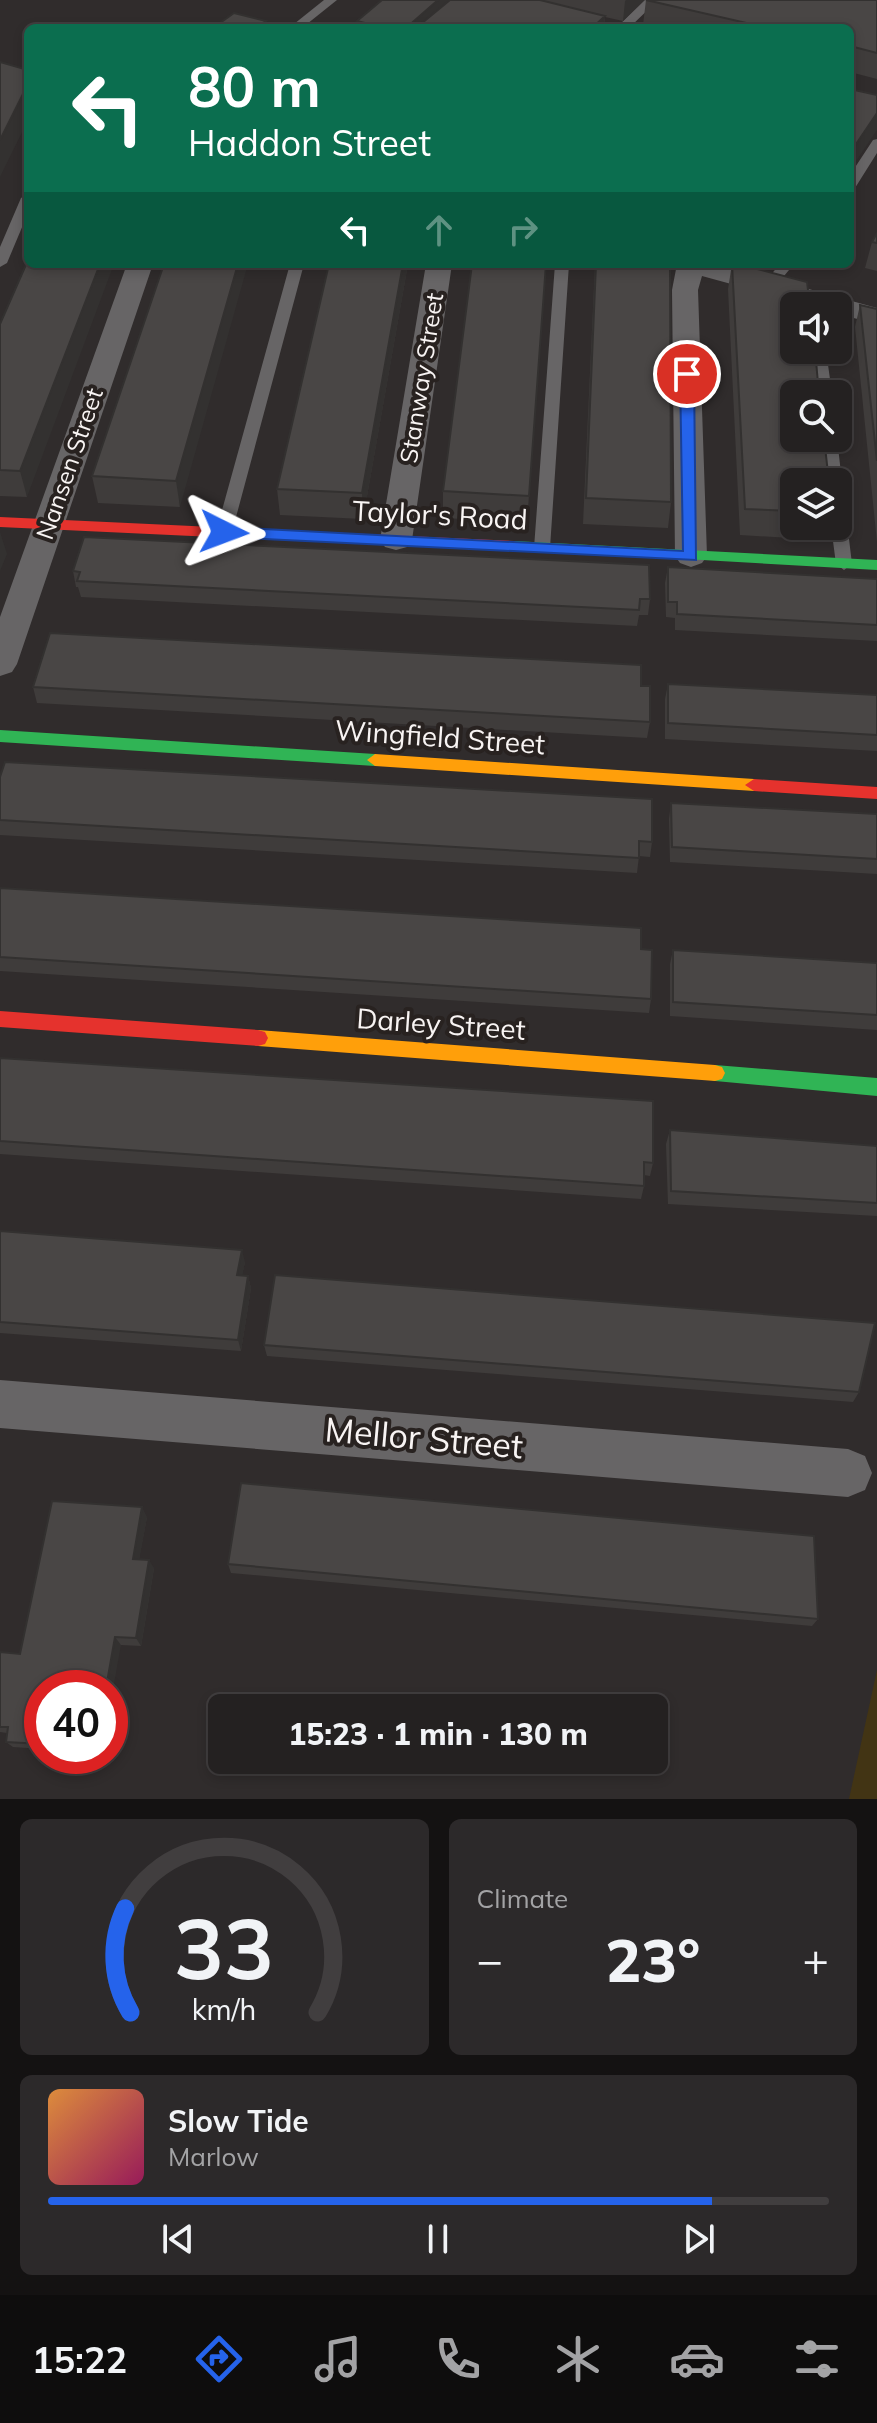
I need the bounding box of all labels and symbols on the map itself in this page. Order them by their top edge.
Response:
street label: Stanway Street [393,291,449,465]
pin [653,340,721,408]
street label: Nansen Street [29,384,109,543]
position arrow [182,490,266,574]
street label: Taylor's Road [352,492,528,537]
street label: Wingfield Street [334,712,546,761]
street label: Darley Street [355,1000,527,1047]
street label: Mellor Street [323,1407,525,1468]
speed limit sign: 40 [24,1670,128,1774]

